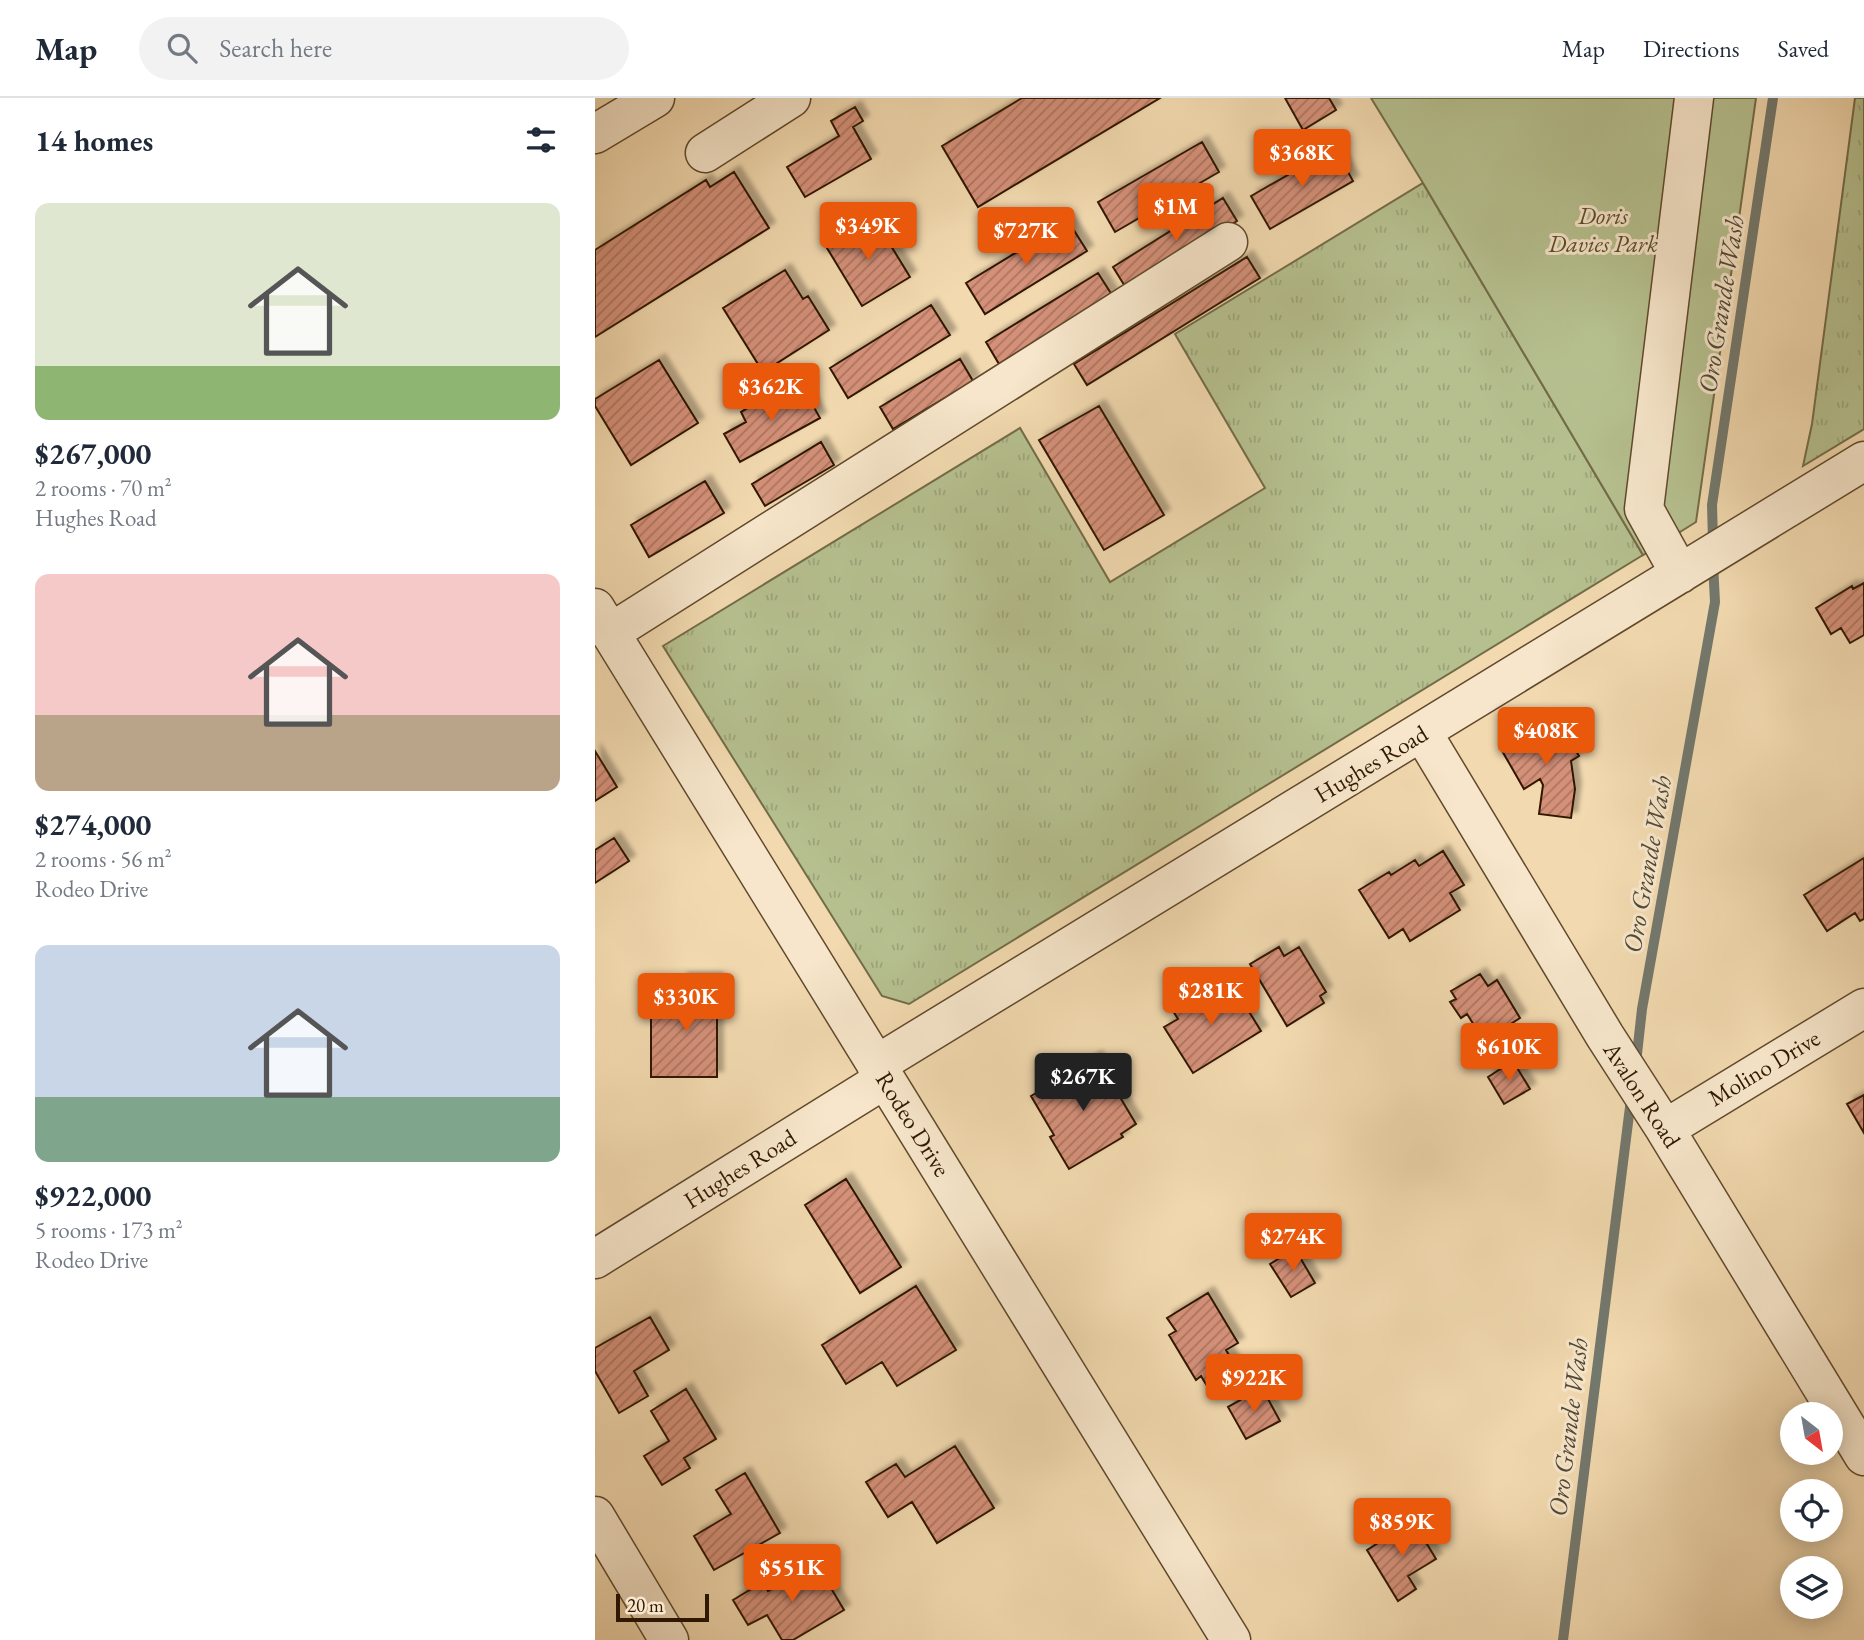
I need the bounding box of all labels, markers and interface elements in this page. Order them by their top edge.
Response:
search box [139,17,629,80]
text: Map [35,27,97,70]
icon: search [163,29,201,67]
text: Search here [219,31,332,65]
text: Map [1562,33,1605,64]
text: Directions [1643,33,1740,64]
text: Saved [1778,33,1829,64]
text: 14 homes [35,121,153,160]
icon: filters [522,121,560,159]
pin: $368K [1253,130,1351,189]
text: $368K [1270,137,1334,167]
pin: $1M [1142,184,1210,243]
text: $1M [1154,191,1198,221]
park label: Doris Davies Park [1547,200,1658,259]
pin: $349K [819,202,917,262]
pin: $727K [977,208,1075,267]
text: $349K [836,210,900,240]
water label: Oro Grande Wash [1690,212,1752,395]
text: $727K [994,215,1058,245]
icon: home [235,248,361,374]
pin: $362K [722,364,820,423]
text: $362K [739,371,803,401]
text: $267,000 [35,434,151,473]
text: 2 rooms · 70 m² [35,473,172,503]
text: Hughes Road [35,503,157,533]
icon: home [235,619,361,745]
pin: $408K [1497,708,1595,767]
text: $408K [1514,715,1578,745]
street label: Hughes Road [1308,717,1434,810]
water label: Oro Grande Wash [1615,772,1679,955]
text: $274,000 [35,805,151,844]
text: 2 rooms · 56 m² [35,844,172,874]
text: Rodeo Drive [35,874,148,904]
pin: $281K [1162,968,1260,1027]
pin: $330K [637,974,735,1033]
text: $281K [1179,975,1243,1005]
text: $330K [654,981,718,1011]
icon: home [235,990,361,1116]
street label: Molino Drive [1702,1022,1825,1113]
pin: $610K [1460,1024,1558,1083]
text: $610K [1477,1031,1541,1061]
street label: Avalon Road [1596,1035,1689,1154]
pin: $267K [1034,1054,1132,1113]
text: $267K [1051,1061,1115,1091]
street label: Rodeo Drive [869,1065,958,1182]
street label: Hughes Road [678,1121,803,1215]
text: $922,000 [35,1176,151,1215]
pin: $274K [1244,1214,1342,1273]
text: 5 rooms · 173 m² [35,1215,183,1245]
text: $274K [1261,1221,1325,1251]
text: Rodeo Drive [35,1245,148,1275]
water label: Oro Grande Wash [1540,1336,1596,1518]
pin: $922K [1205,1354,1303,1414]
text: $922K [1222,1362,1286,1392]
north arrow [1780,1402,1843,1465]
map controls [1780,1402,1843,1619]
button: locate [1780,1479,1843,1542]
pin: $859K [1353,1498,1451,1558]
text: $859K [1370,1506,1434,1536]
pin: $551K [743,1544,841,1604]
text: $551K [760,1552,824,1582]
button: layers [1780,1556,1843,1619]
scale bar [616,1591,709,1623]
text: 20 m [627,1593,664,1618]

